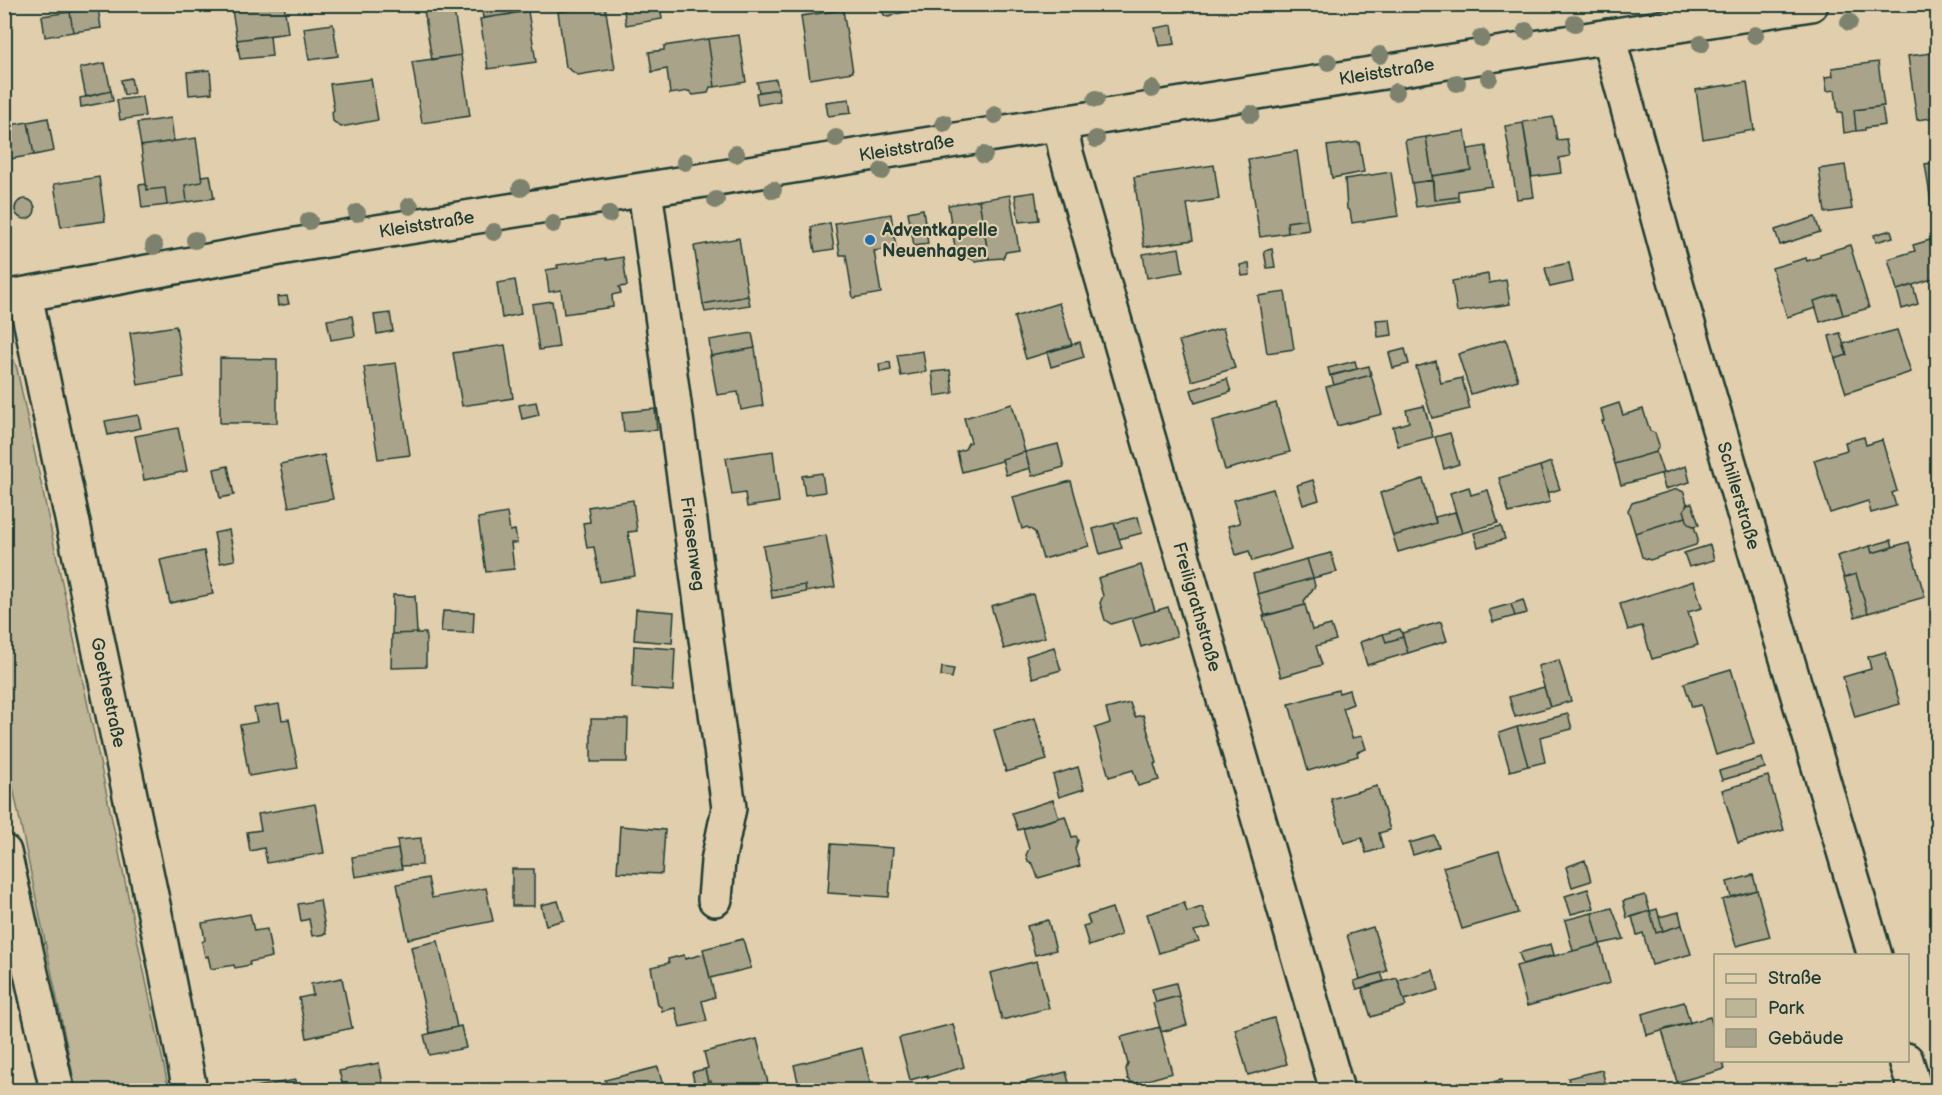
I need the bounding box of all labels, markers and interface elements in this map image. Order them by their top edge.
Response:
street label: Kleiststraße [1337,54,1436,90]
street label: Kleiststraße [857,130,956,166]
street label: Kleiststraße [377,207,476,243]
place label: Adventkapelle Neuenhagen [881,220,998,262]
marker: Adventkapelle Neuenhagen [863,233,877,247]
street label: Schillerstraße [1712,440,1764,553]
street label: Friesenweg [676,495,709,592]
street label: Freiligrathstraße [1168,540,1226,674]
street label: Goethestraße [86,635,130,750]
legend [1714,954,1909,1062]
text: Straße [1768,968,1822,989]
text: Park [1768,998,1804,1019]
text: Gebäude [1768,1028,1844,1049]

